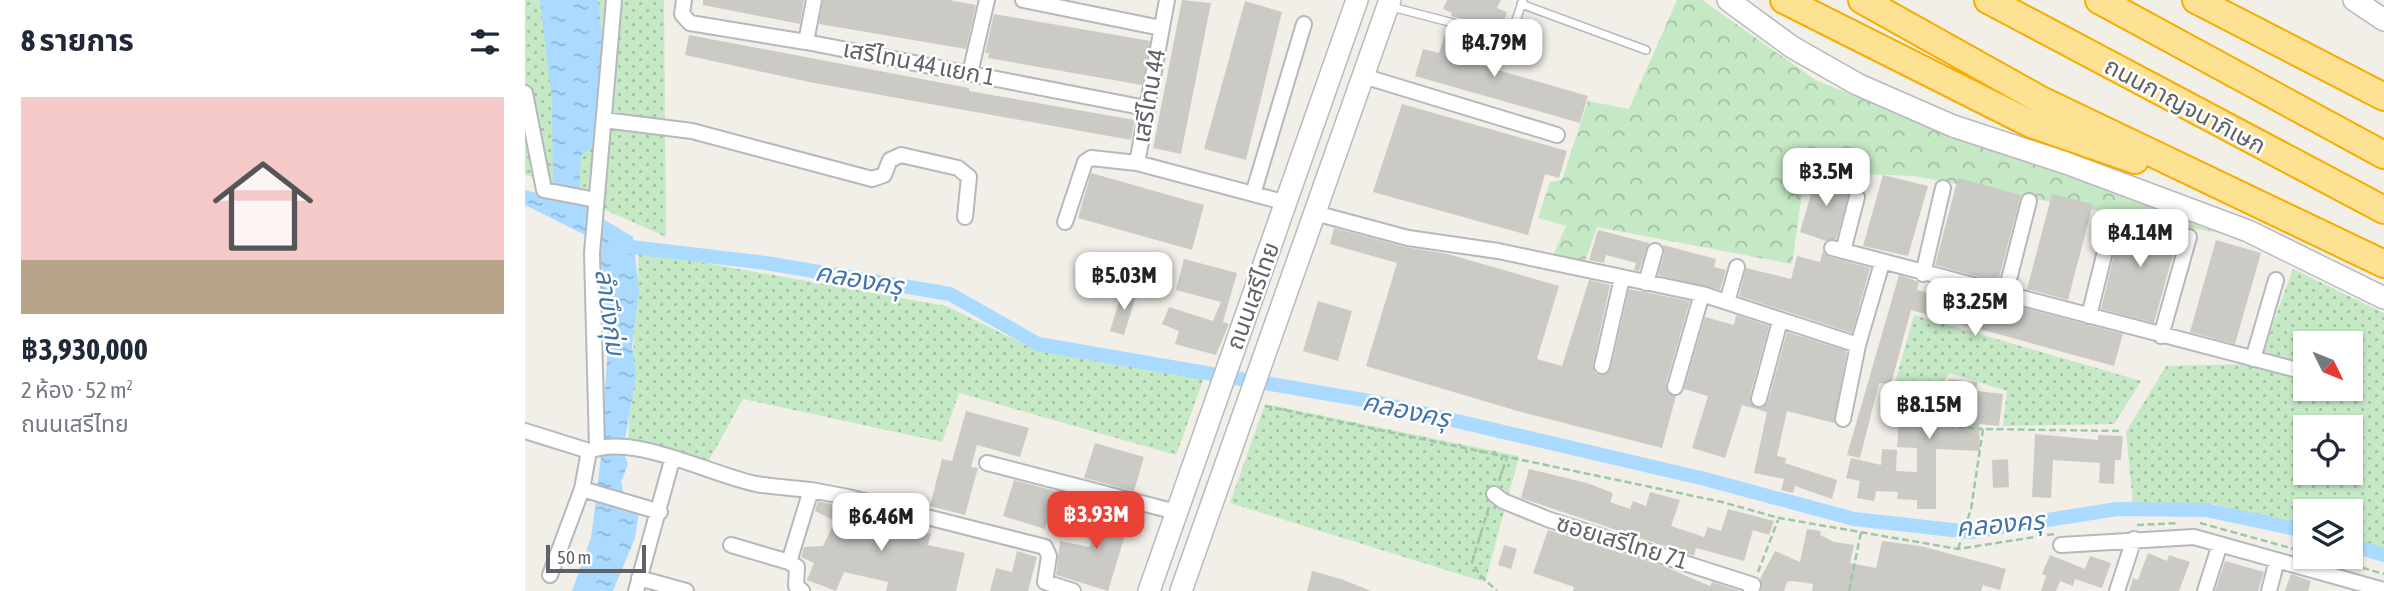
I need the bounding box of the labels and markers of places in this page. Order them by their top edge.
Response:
pin: ฿4.79M [1437,20,1551,79]
pin: ฿3.5M [1777,148,1875,208]
pin: ฿4.14M [2083,210,2197,269]
pin: ฿5.03M [1067,252,1181,312]
pin: ฿3.25M [1918,278,2032,338]
pin: ฿8.15M [1872,382,1986,441]
pin: ฿3.93M [1039,491,1153,551]
pin: ฿6.46M [824,494,938,553]

